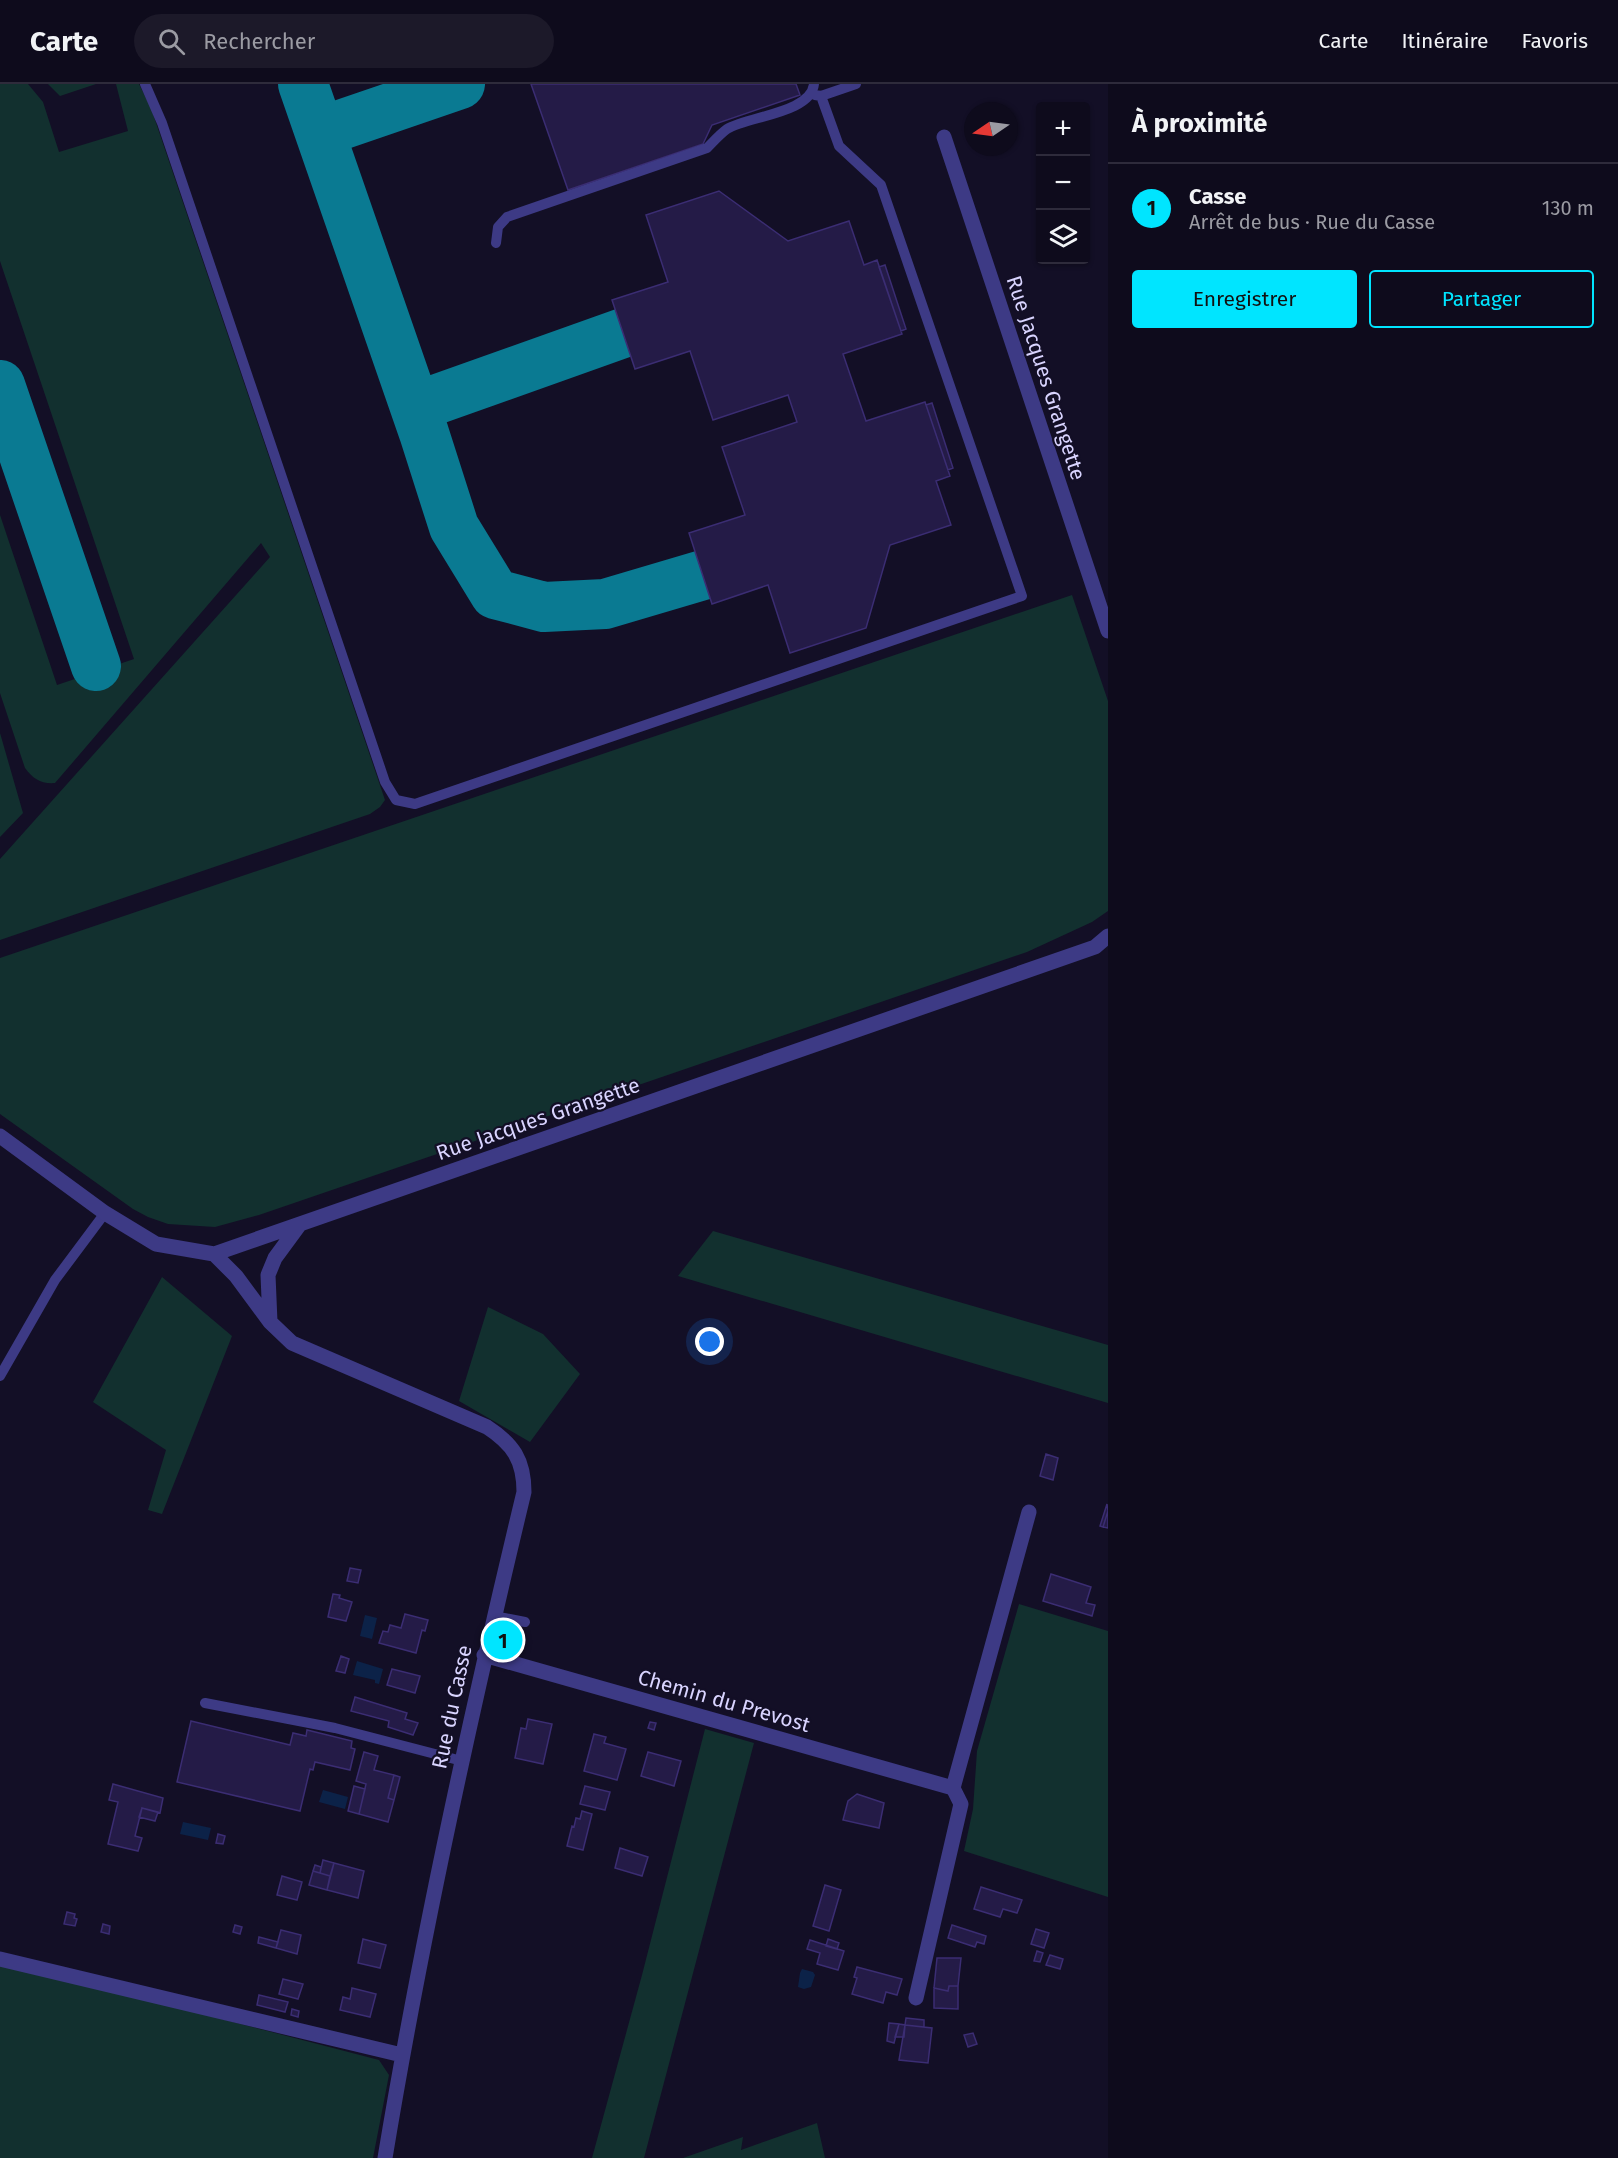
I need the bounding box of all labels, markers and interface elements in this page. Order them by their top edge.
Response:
search box [134,14,554,68]
text: Carte [30,25,98,58]
icon: search [155,25,188,58]
text: Rechercher [203,28,315,55]
text: Carte [1319,28,1368,54]
text: Itinéraire [1401,28,1488,54]
text: Favoris [1521,28,1588,54]
north arrow [964,102,1018,156]
map controls [1036,102,1090,264]
button: + [1036,102,1090,156]
text: À proximité [1132,108,1267,139]
button: − [1036,156,1090,210]
text: Casse [1189,183,1247,210]
text: 1 [1147,196,1156,220]
text: 130 m [1542,196,1594,220]
button: layers [1036,210,1090,264]
text: Arrêt de bus · Rue du Casse [1189,210,1435,234]
button: Enregistrer [1132,270,1357,328]
button: Partager [1369,270,1594,328]
street label: Rue Jacques Grangette [1001,272,1091,484]
street label: Rue Jacques Grangette [433,1072,643,1166]
your location [695,1327,724,1356]
pin: 1 [484,1618,522,1662]
street label: Rue du Casse [426,1643,478,1771]
street label: Chemin du Prevost [635,1664,814,1738]

